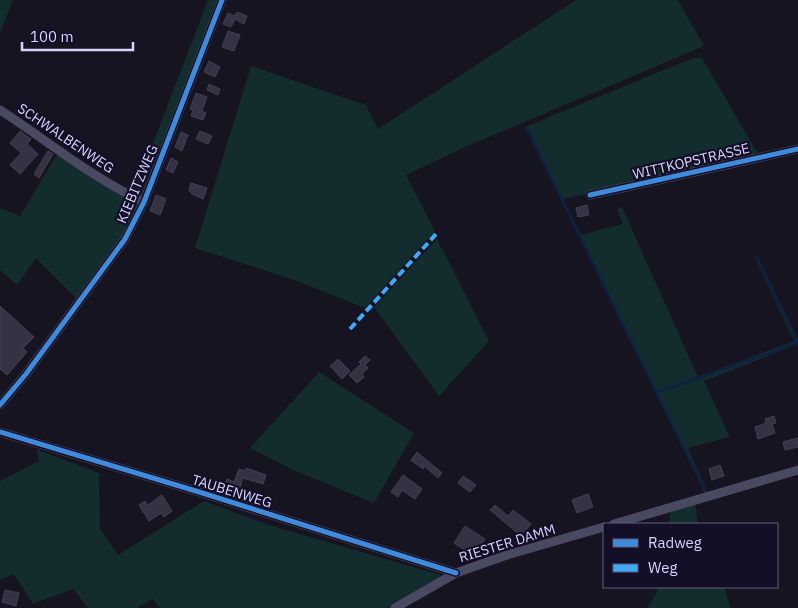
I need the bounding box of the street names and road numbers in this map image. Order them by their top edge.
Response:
street label: SCHWALBENWEG [14,99,118,177]
street label: WITTKOPSTRASSE [631,139,751,183]
street label: KIEBITZWEG [112,142,162,226]
street label: TAUBENWEG [190,470,274,512]
street label: RIESTER DAMM [457,520,557,566]

